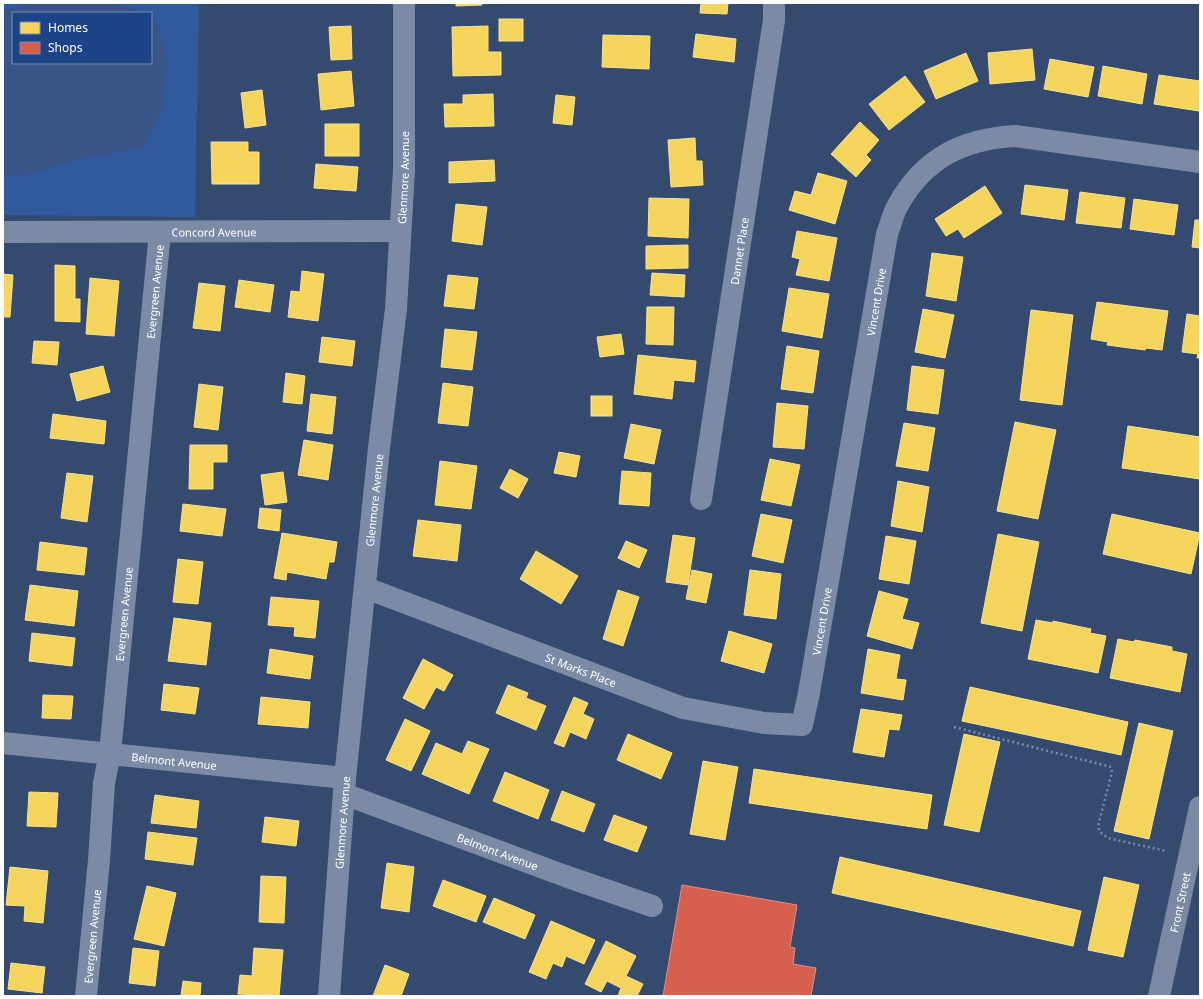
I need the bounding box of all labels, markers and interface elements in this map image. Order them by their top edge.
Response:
legend [12,12,152,64]
text: Homes [48,19,88,36]
text: Shops [48,39,83,56]
street label: Glenmore Avenue [393,131,412,224]
street label: Dannet Place [726,216,751,286]
street label: Concord Avenue [171,224,257,239]
street label: Evergreen Avenue [142,244,166,339]
street label: Vincent Drive [862,267,889,337]
street label: Glenmore Avenue [361,453,386,547]
street label: Evergreen Avenue [111,566,135,662]
street label: Vincent Drive [808,586,834,656]
street label: St Marks Place [543,649,619,690]
street label: Belmont Avenue [131,749,217,772]
street label: Glenmore Avenue [331,776,353,869]
street label: Belmont Avenue [455,829,540,873]
street label: Front Street [1166,871,1193,934]
street label: Evergreen Avenue [80,889,104,984]

